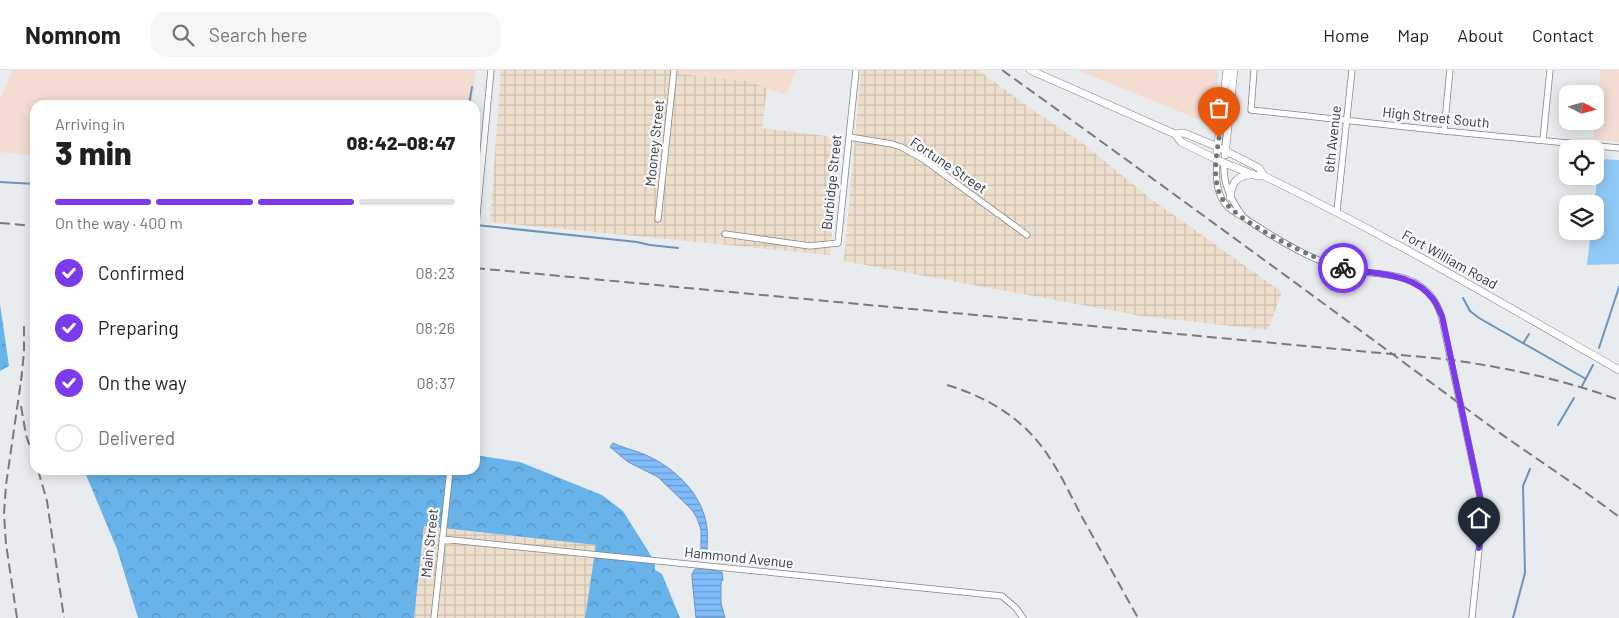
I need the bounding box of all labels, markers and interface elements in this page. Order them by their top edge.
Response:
search box [151,12,501,57]
text: Nomnom [25,20,121,49]
icon: search [169,21,197,49]
text: Search here [209,23,308,46]
text: Home [1323,24,1369,46]
text: Map [1397,24,1429,46]
text: About [1457,24,1504,46]
text: Contact [1532,24,1594,46]
north arrow [1559,85,1604,130]
map controls [1559,85,1604,240]
pin [1198,87,1240,138]
icon: bag [1205,94,1233,122]
street label: Mooney Street [641,99,667,187]
street label: High Street South [1382,103,1490,131]
street label: 6th Avenue [1320,105,1344,173]
text: Arriving in [55,114,125,133]
text: 08:42–08:47 [347,131,455,154]
text: 3 min [55,133,132,171]
street label: Burbidge Street [818,133,844,231]
street label: Fortune Street [907,133,991,197]
button: locate [1559,140,1604,185]
button: layers [1559,195,1604,240]
text: On the way · 400 m [55,213,183,232]
street label: Fort William Road [1399,226,1501,292]
courier [1318,243,1368,293]
icon: bike [1329,254,1357,282]
icon: check [55,259,83,287]
text: Confirmed [98,261,185,284]
text: 08:23 [415,263,455,282]
icon: check [55,314,83,342]
text: Preparing [98,316,179,339]
text: 08:26 [415,318,455,337]
icon: check [55,369,83,397]
text: On the way [98,371,187,394]
text: 08:37 [416,373,455,392]
text: Delivered [98,426,175,449]
pin [1458,497,1500,548]
icon: home [1465,504,1493,532]
street label: Main Street [417,508,441,578]
street label: Hammond Avenue [684,543,794,571]

